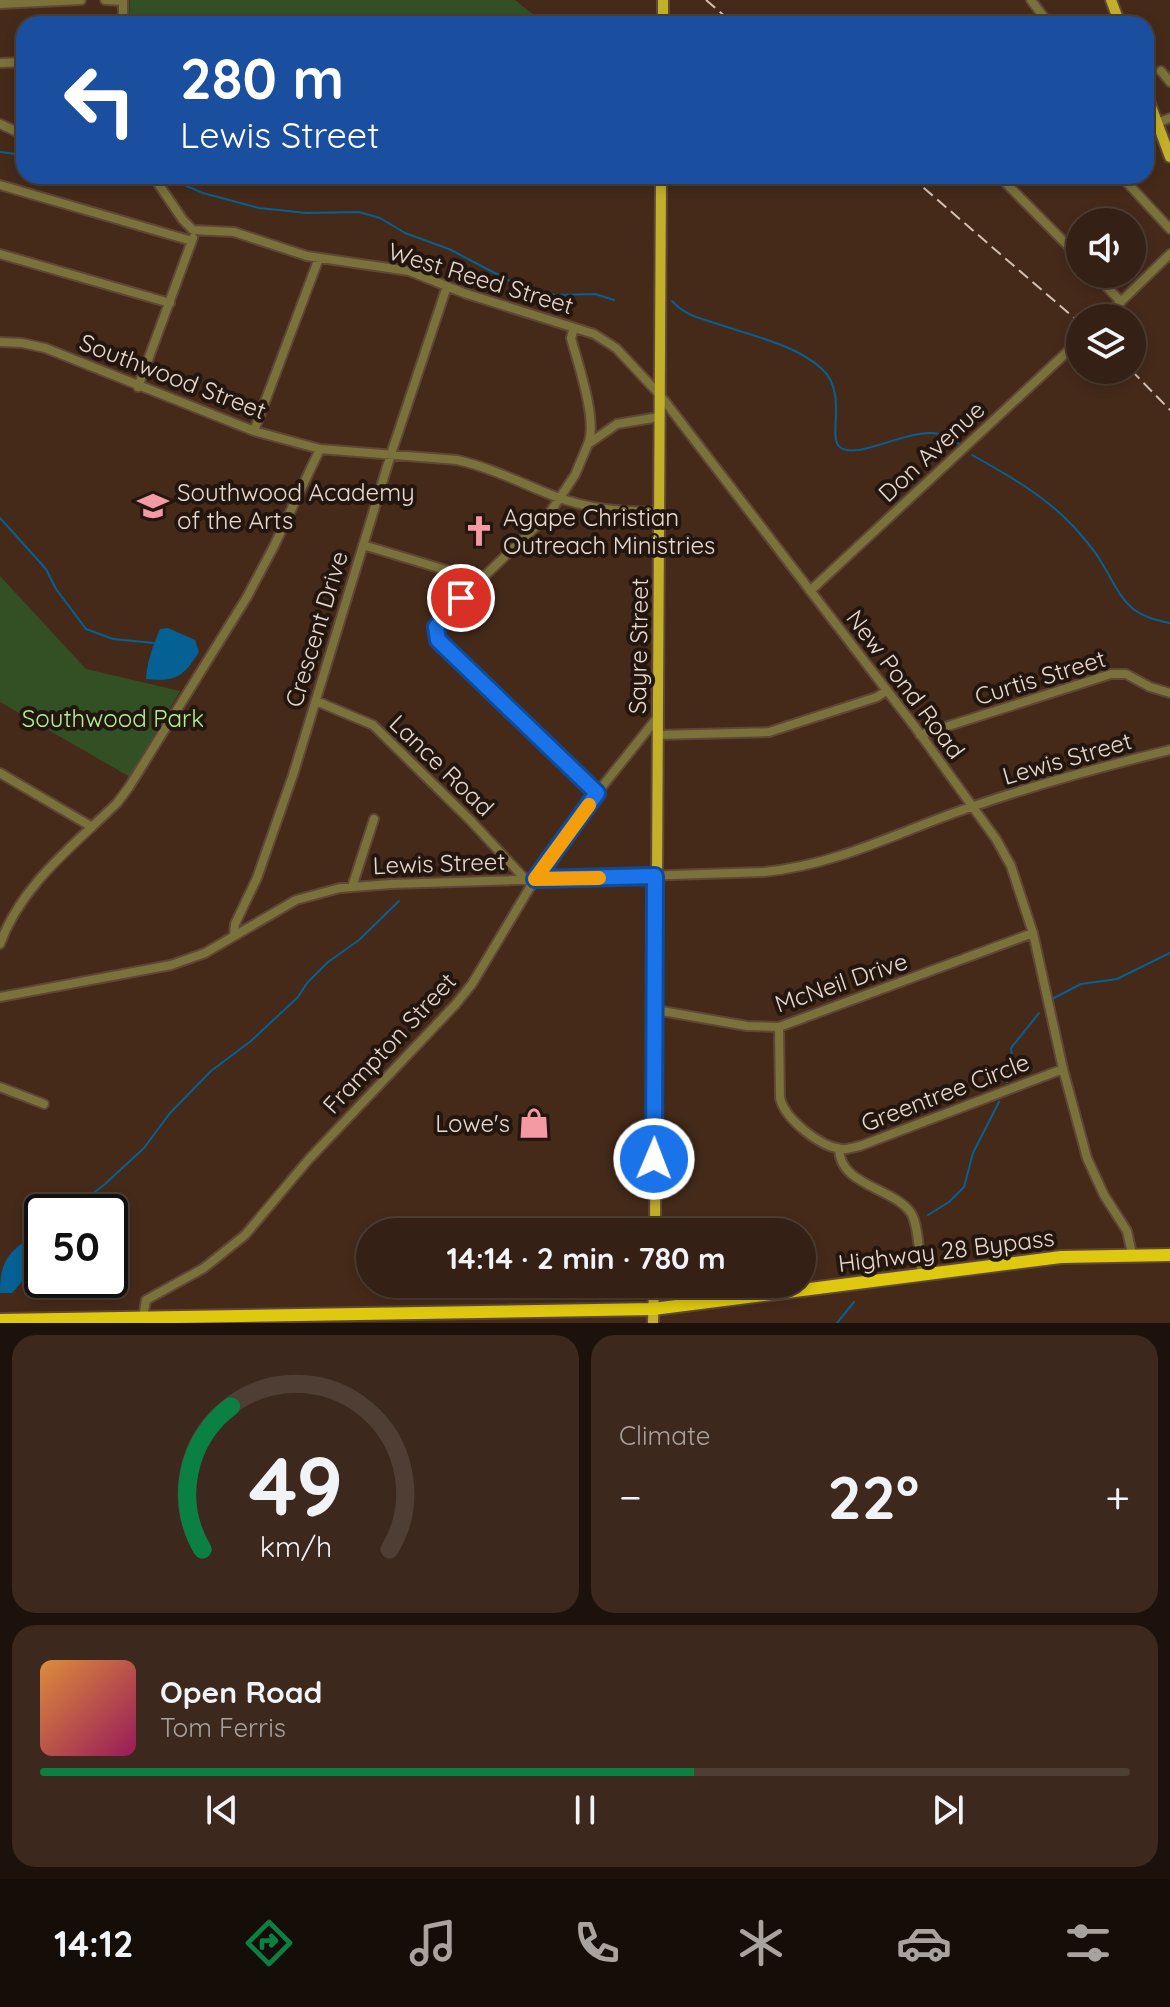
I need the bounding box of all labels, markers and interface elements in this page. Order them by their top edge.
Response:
text: 280 m [180,43,344,113]
icon: left [48,48,152,152]
text: Lewis Street [180,112,379,157]
map controls [1066,208,1146,384]
button: sound [1066,208,1146,288]
street label: West Reed Street [385,236,577,320]
button: layers [1066,304,1146,384]
street label: Southwood Street [76,327,270,425]
street label: Don Avenue [872,394,990,508]
place label: Southwood Academy of the Arts [177,477,415,535]
school or university icon: Southwood Academy of the Arts [136,489,170,523]
place label: Agape Christian Outreach Ministries [503,502,715,560]
church icon: Agape Christian Outreach Ministries [462,514,496,548]
street label: Crescent Drive [278,547,354,711]
pin [427,564,495,632]
icon: arrive [439,576,483,620]
street label: Sayre Street [622,578,654,714]
street label: New Pond Road [840,604,972,764]
street label: Curtis Street [971,643,1109,711]
park label: Southwood Park [22,703,204,733]
street label: Lance Road [384,708,500,822]
street label: Lewis Street [999,725,1135,791]
street label: Lewis Street [372,846,506,880]
street label: McNeil Drive [771,945,911,1019]
street label: Frampton Street [316,966,462,1120]
street label: Greentree Circle [857,1046,1033,1138]
shop icon: Lowe's [517,1106,551,1140]
place label: Lowe's [435,1108,510,1138]
position arrow [612,1117,696,1201]
speed limit sign: 50 [24,1194,128,1298]
street label: Highway 28 Bypass [836,1222,1056,1278]
text: 14:14 · 2 min · 780 m [446,1239,726,1277]
text: Climate [619,1419,710,1452]
text: 49 [248,1433,343,1537]
text: 22° [828,1459,919,1534]
text: − [619,1469,642,1524]
text: + [1105,1469,1130,1524]
text: km/h [259,1528,332,1564]
text: Open Road [160,1673,322,1711]
text: Tom Ferris [160,1711,286,1744]
icon: previous [200,1788,244,1832]
icon: pause [563,1788,607,1832]
icon: next [926,1788,970,1832]
icon: directions [241,1915,297,1971]
icon: music [405,1915,461,1971]
icon: phone [569,1915,625,1971]
icon: climate [733,1915,789,1971]
icon: car [896,1915,952,1971]
icon: filters [1060,1915,1116,1971]
text: 14:12 [54,1921,133,1966]

